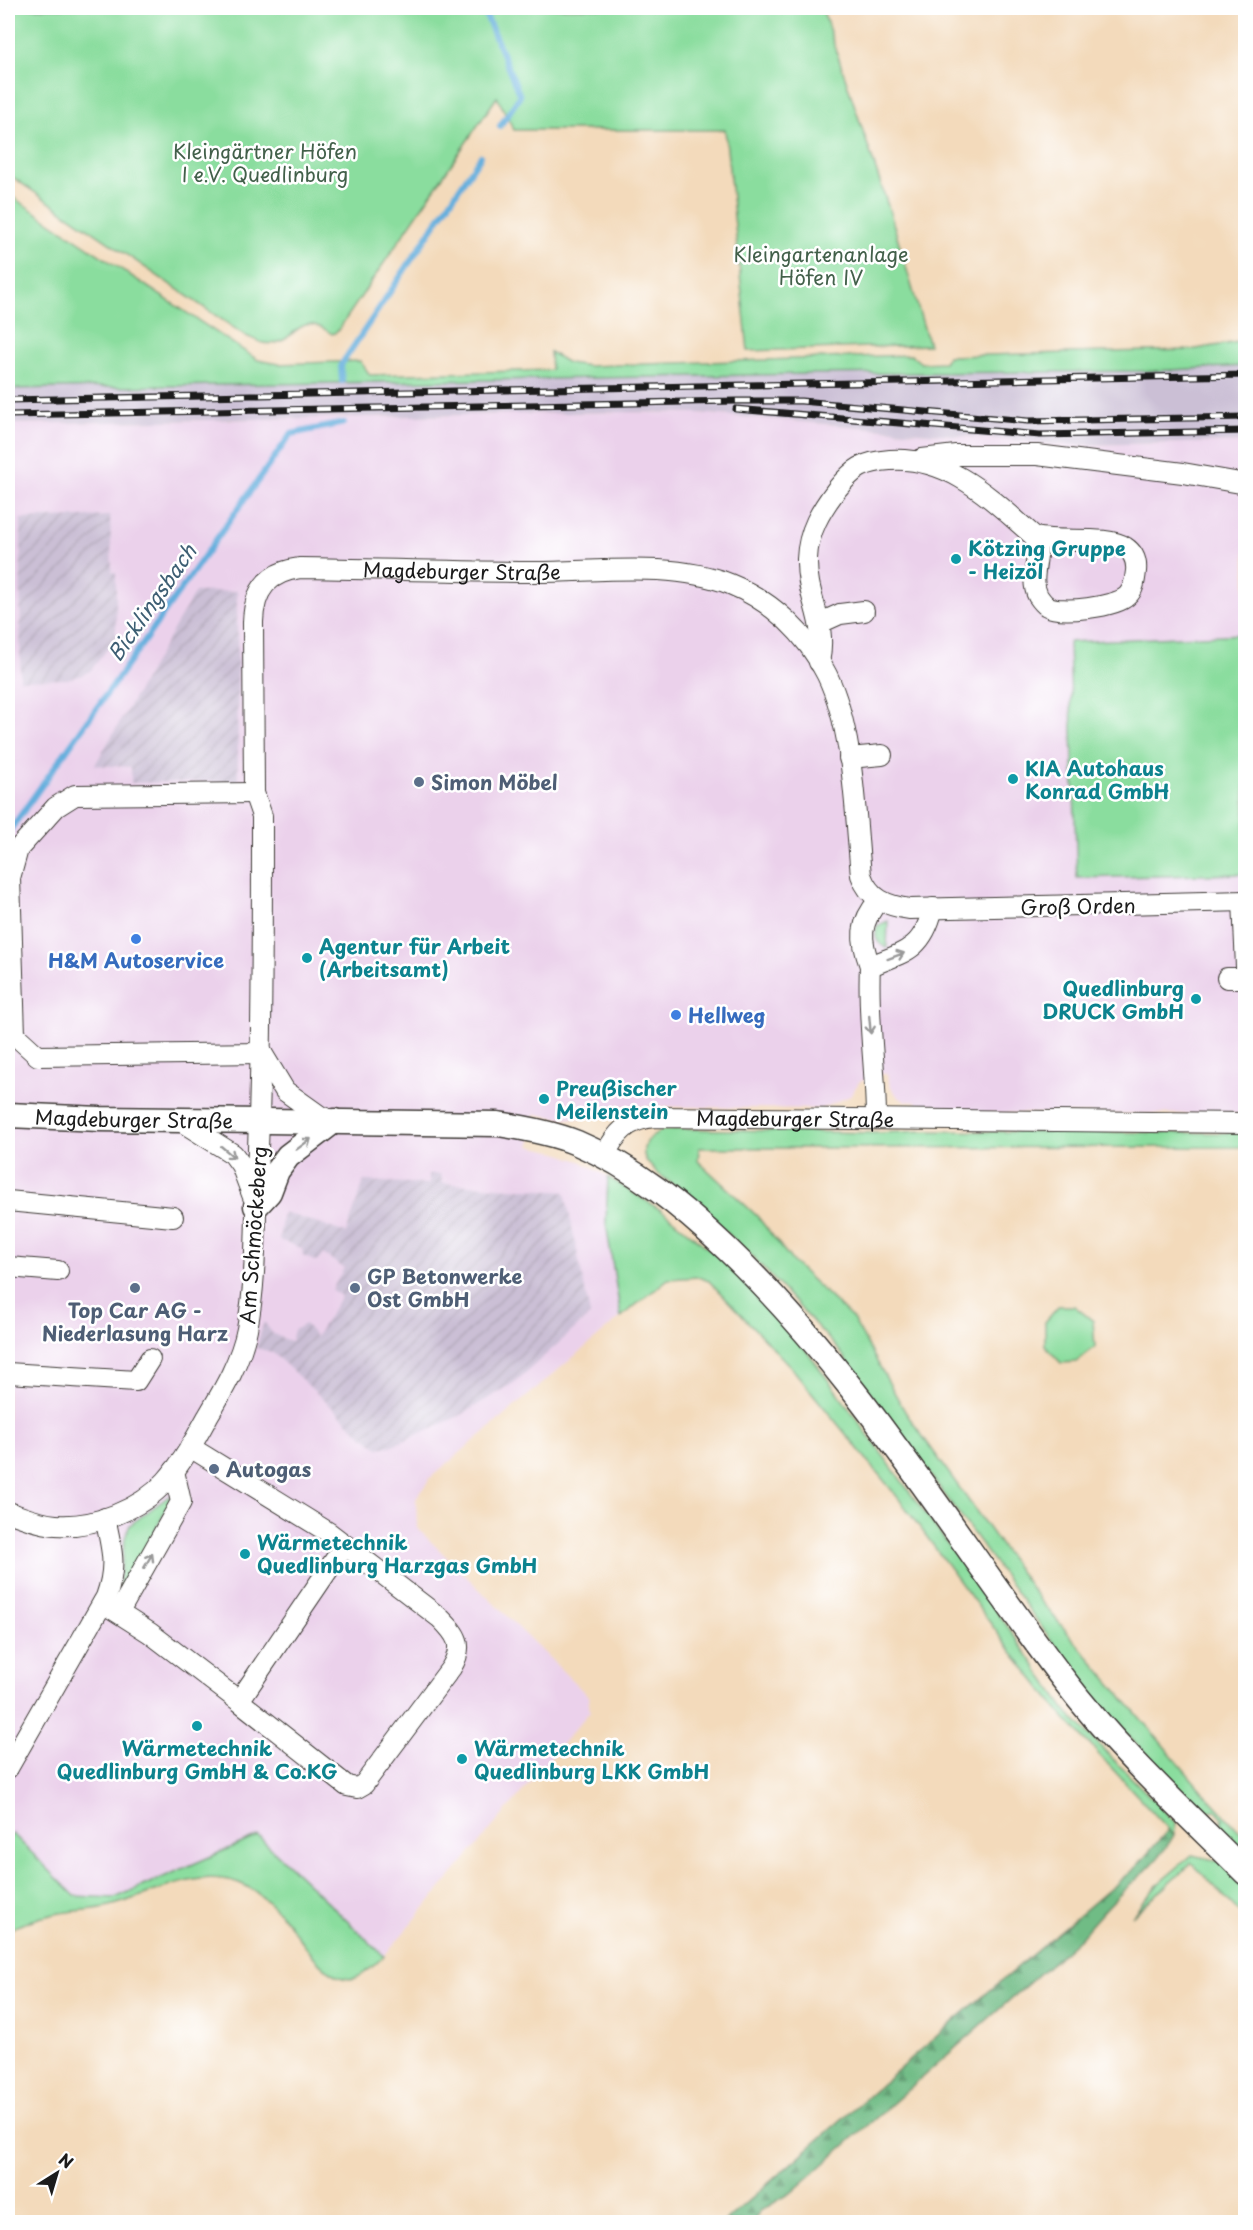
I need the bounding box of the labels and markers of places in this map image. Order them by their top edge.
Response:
place label: Kötzing Gruppe - Heizöl [968,533,1126,586]
marker: Kötzing Gruppe - Heizöl [949,552,963,566]
place label: KIA Autohaus Konrad GmbH [1025,753,1170,806]
place label: Simon Möbel [431,767,558,797]
marker: KIA Autohaus Konrad GmbH [1006,772,1020,786]
marker: Simon Möbel [412,775,426,789]
place label: Agentur für Arbeit (Arbeitsamt) [319,931,511,984]
marker: H&M Autoservice [129,932,143,946]
place label: H&M Autoservice [48,945,224,975]
marker: Agentur für Arbeit (Arbeitsamt) [300,951,314,965]
place label: Quedlinburg DRUCK GmbH [1042,973,1184,1026]
marker: Quedlinburg DRUCK GmbH [1189,992,1203,1006]
place label: Hellweg [688,1000,766,1030]
marker: Hellweg [669,1008,683,1022]
place label: Preußischer Meilenstein [556,1073,677,1126]
marker: Preußischer Meilenstein [537,1092,551,1106]
place label: GP Betonwerke Ost GmbH [367,1261,523,1314]
marker: Top Car AG - Niederlasung Harz [128,1281,142,1295]
marker: GP Betonwerke Ost GmbH [348,1281,362,1295]
place label: Top Car AG - Niederlasung Harz [42,1295,228,1348]
place label: Autogas [226,1454,312,1484]
marker: Autogas [207,1462,221,1476]
place label: Wärmetechnik Quedlinburg Harzgas GmbH [257,1527,537,1580]
marker: Wärmetechnik Quedlinburg Harzgas GmbH [238,1547,252,1561]
marker: Wärmetechnik Quedlinburg GmbH & Co.KG [190,1719,204,1733]
place label: Wärmetechnik Quedlinburg GmbH & Co.KG [57,1733,337,1786]
place label: Wärmetechnik Quedlinburg LKK GmbH [474,1733,709,1786]
marker: Wärmetechnik Quedlinburg LKK GmbH [455,1752,469,1766]

